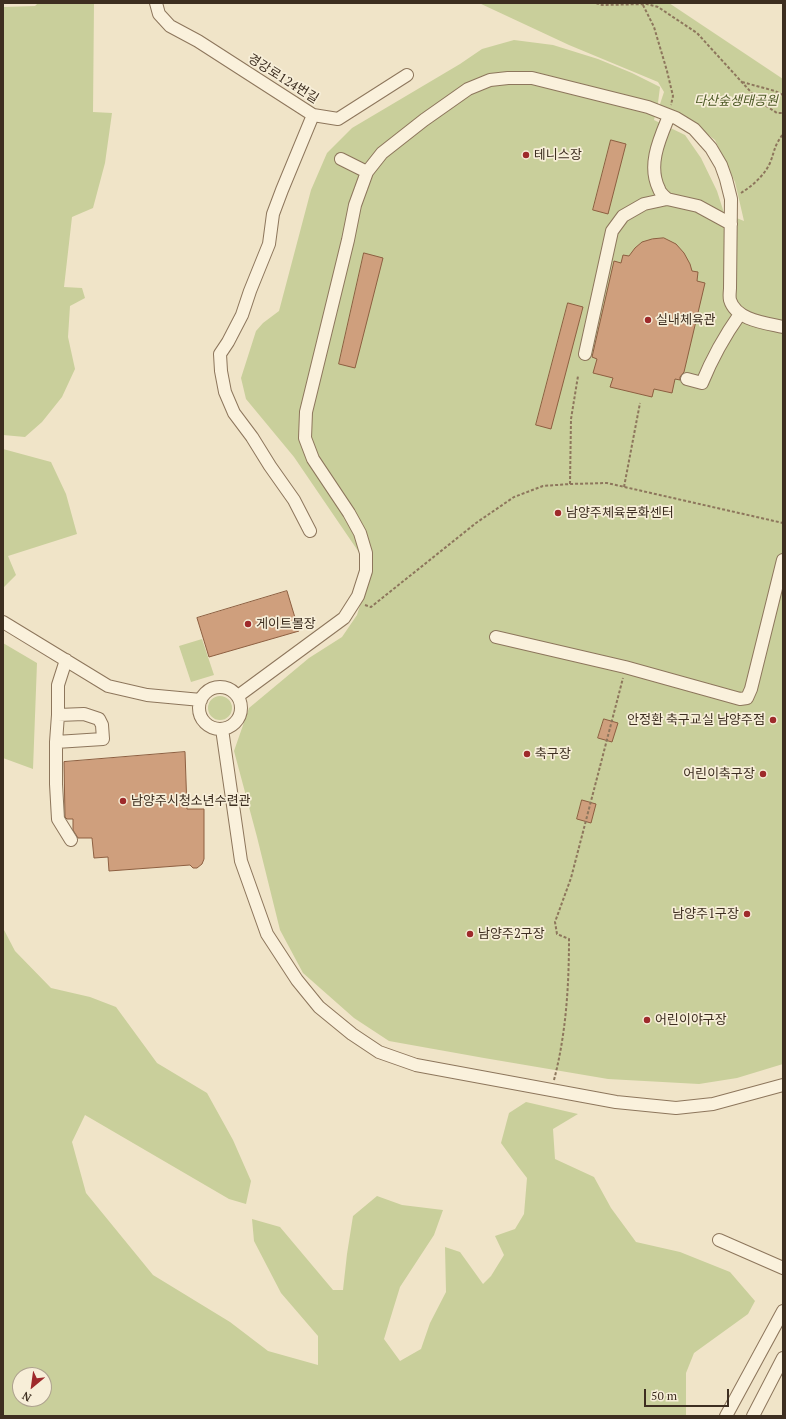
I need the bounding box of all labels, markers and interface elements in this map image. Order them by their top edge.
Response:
street label: 경강로124번길 [245,51,321,107]
park label: 다산숲생태공원 [694,93,778,109]
place label: 테니스장 [534,147,582,163]
marker: 테니스장 [521,150,531,160]
place label: 실내체육관 [656,312,716,328]
marker: 실내체육관 [643,315,653,325]
place label: 남양주체육문화센터 [566,505,674,521]
marker: 남양주체육문화센터 [553,508,563,518]
place label: 게이트볼장 [256,616,316,632]
marker: 게이트볼장 [243,619,253,629]
place label: 안정환 축구교실 남양주점 [627,712,765,728]
marker: 안정환 축구교실 남양주점 [768,715,778,725]
place label: 축구장 [535,746,571,762]
marker: 축구장 [522,749,532,759]
place label: 어린이축구장 [683,766,755,782]
marker: 어린이축구장 [758,769,768,779]
place label: 남양주시청소년수련관 [131,793,251,809]
marker: 남양주시청소년수련관 [118,796,128,806]
place label: 남양주1구장 [672,906,739,922]
marker: 남양주1구장 [742,909,752,919]
place label: 남양주2구장 [478,926,545,942]
marker: 남양주2구장 [465,929,475,939]
place label: 어린이야구장 [655,1012,727,1028]
marker: 어린이야구장 [642,1015,652,1025]
north arrow [12,1367,52,1407]
scale bar [646,1381,731,1407]
text: N [20,1388,34,1405]
text: 50 m [651,1388,677,1403]

